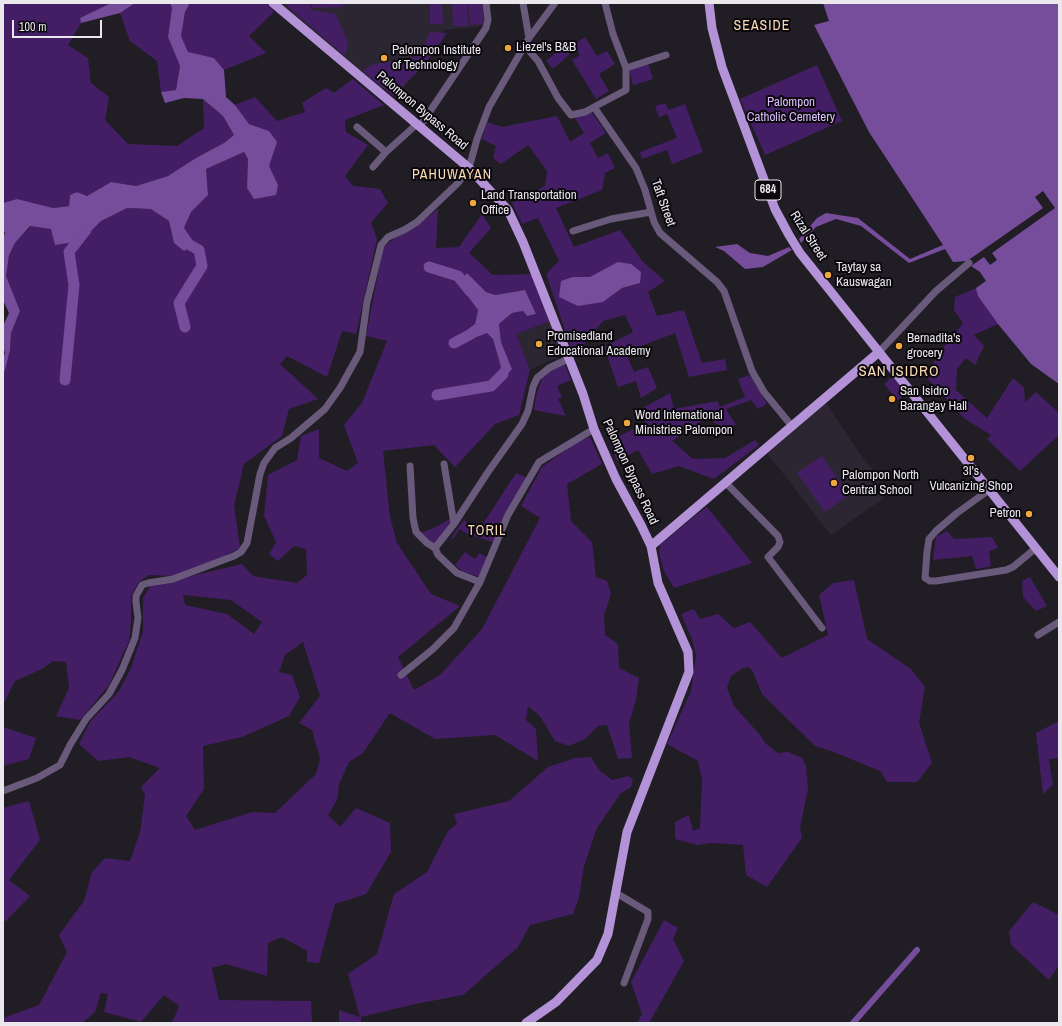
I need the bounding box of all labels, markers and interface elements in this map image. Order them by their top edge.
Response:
scale bar [14,12,104,38]
district label: SEASIDE [734,18,790,34]
text: 100 m [19,19,46,35]
place label: Liezel's B&B [516,40,576,56]
place label: Palompon Institute of Technology [392,43,481,74]
marker: Liezel's B&B [503,43,513,53]
marker: Palompon Institute of Technology [379,53,389,63]
street label: Palompon Bypass Road [373,68,471,154]
park label: Palompon Catholic Cemetery [747,95,835,126]
district label: PAHUWAYAN [412,167,492,183]
street label: Taft Street [647,177,679,229]
road number: 684 [755,180,781,200]
place label: Land Transportation Office [481,188,577,219]
marker: Land Transportation Office [468,198,478,208]
street label: Rizal Street [786,208,830,264]
place label: Taytay sa Kauswagan [836,260,892,291]
marker: Taytay sa Kauswagan [823,270,833,280]
place label: Promisedland Educational Academy [547,329,651,360]
place label: Bernadita's grocery [907,331,961,362]
marker: Promisedland Educational Academy [534,339,544,349]
marker: Bernadita's grocery [894,341,904,351]
district label: SAN ISIDRO [858,363,940,381]
place label: San Isidro Barangay Hall [900,384,967,415]
marker: San Isidro Barangay Hall [887,394,897,404]
place label: Word International Ministries Palompon [635,408,733,439]
street label: Palompon Bypass Road [599,417,661,527]
marker: Word International Ministries Palompon [622,418,632,428]
marker: 3I's Vulcanizing Shop [966,453,976,463]
place label: 3I's Vulcanizing Shop [929,464,1013,495]
place label: Palompon North Central School [842,468,919,499]
marker: Palompon North Central School [829,478,839,488]
place label: Petron [990,506,1021,522]
marker: Petron [1024,509,1034,519]
district label: TORIL [468,523,506,539]

